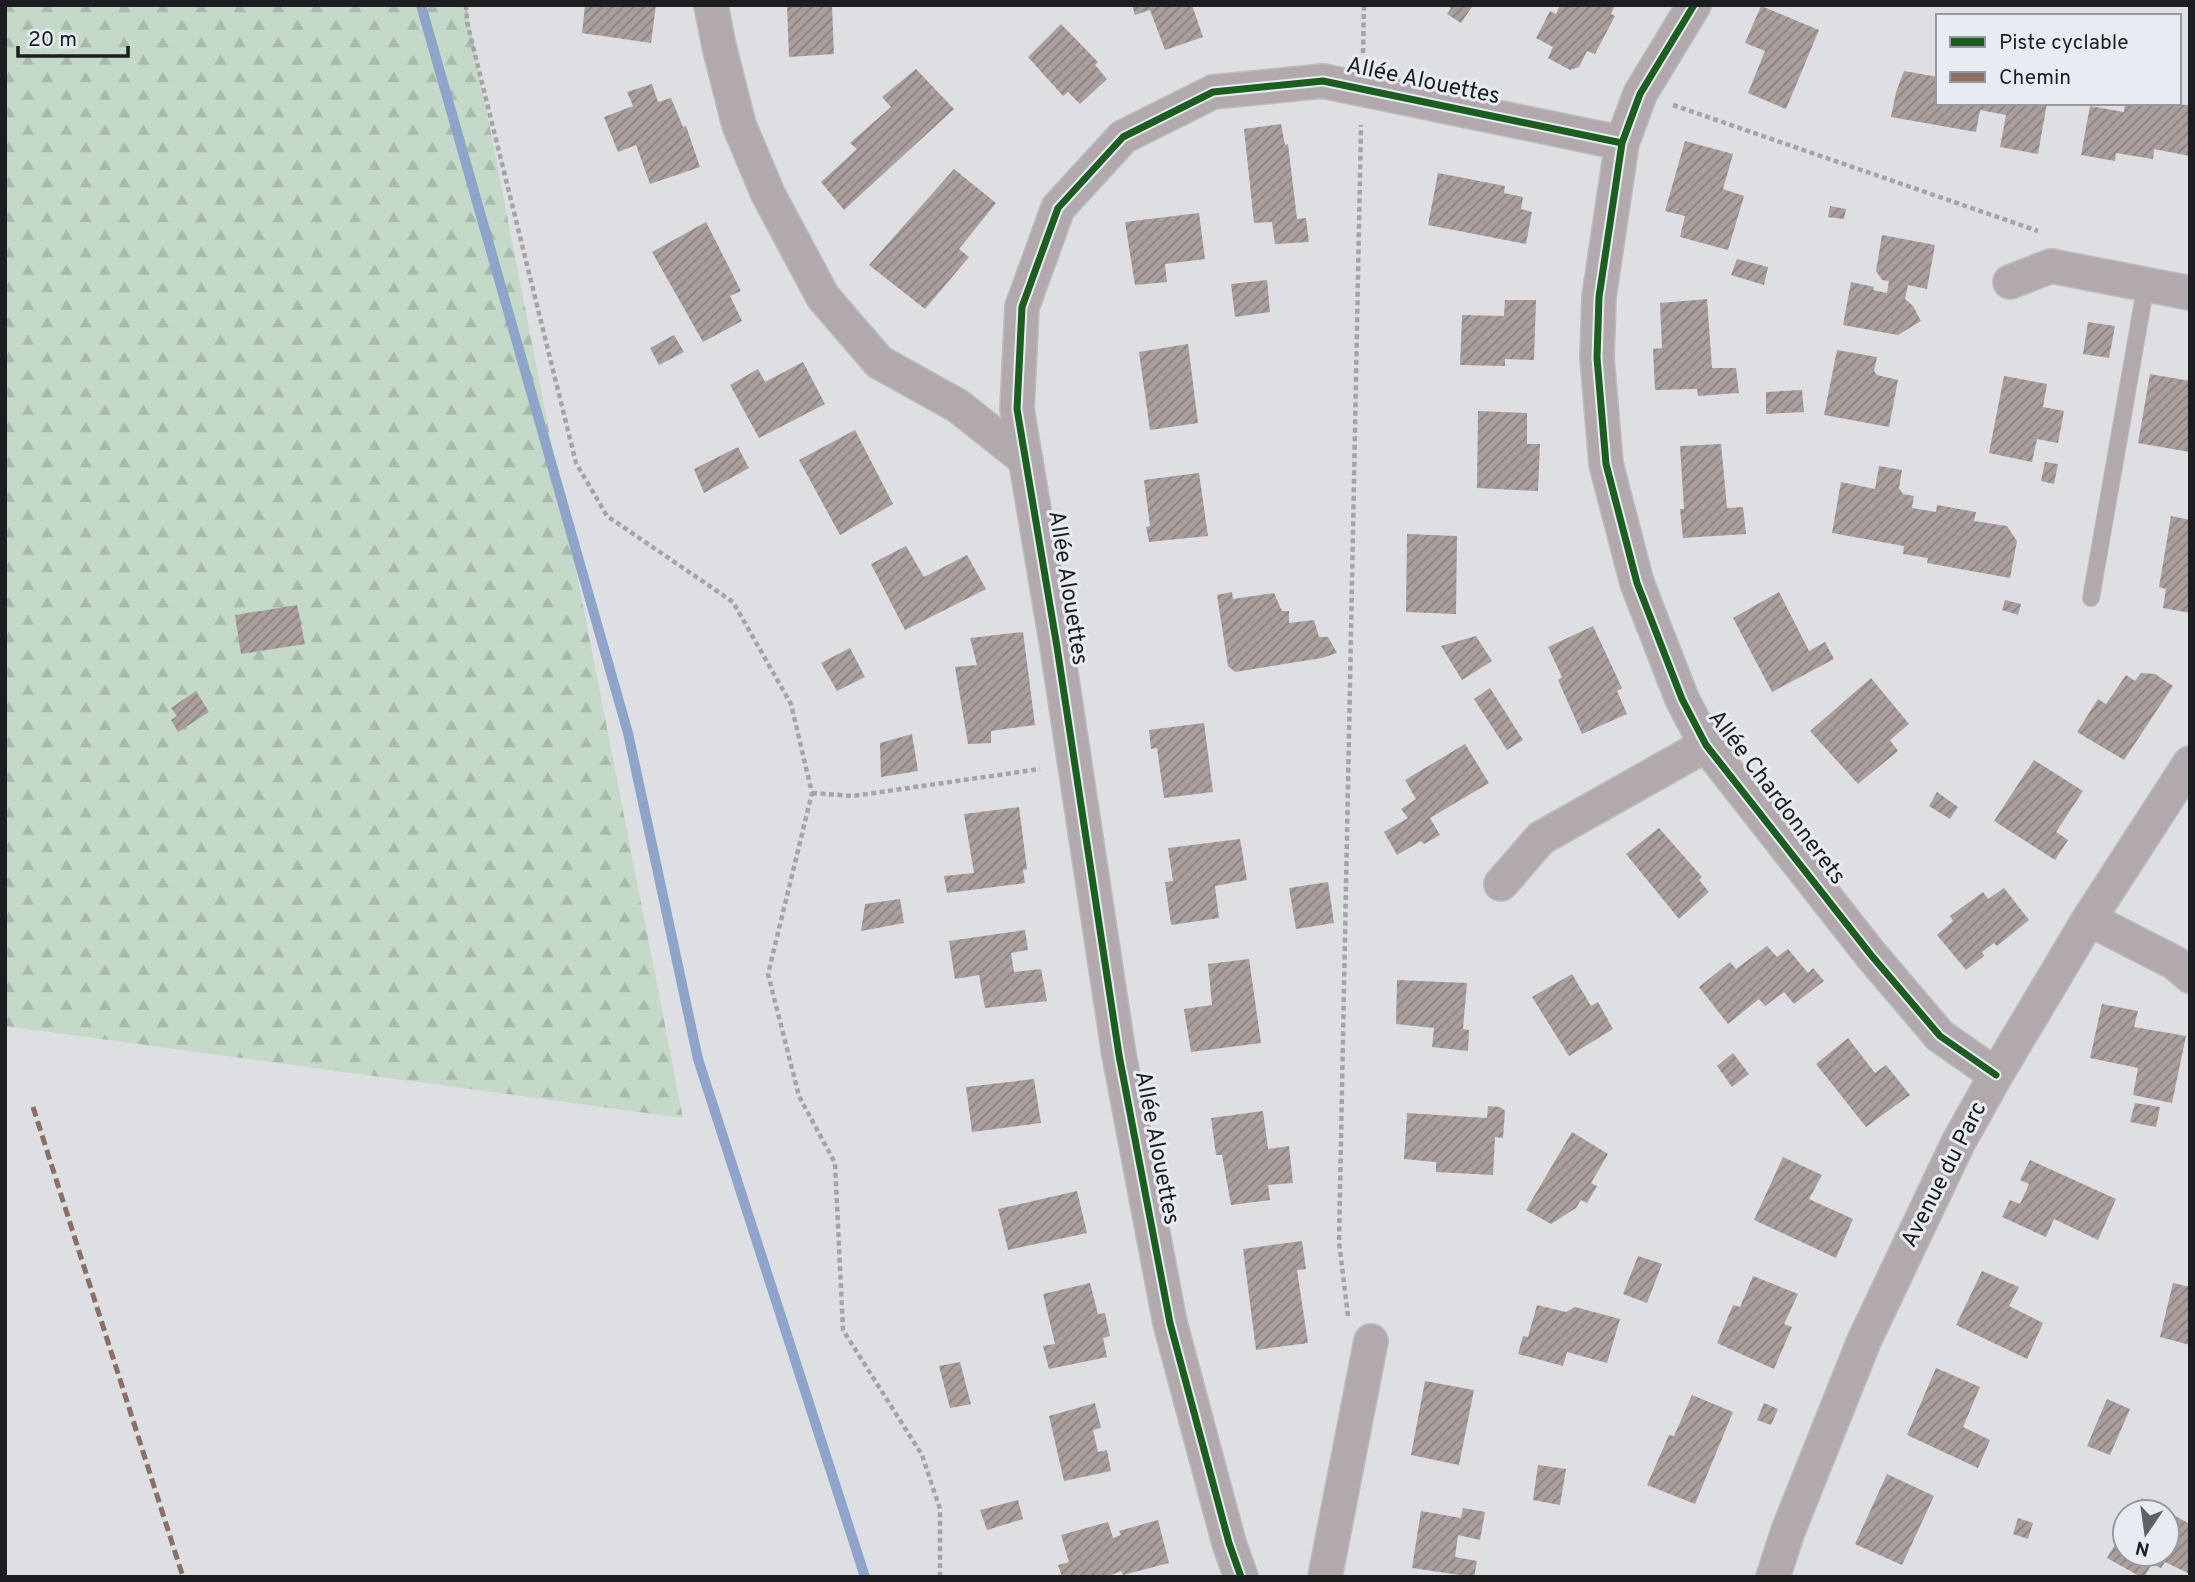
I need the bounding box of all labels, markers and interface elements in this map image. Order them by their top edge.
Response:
scale bar [18,14,128,58]
legend [1936,14,2181,105]
text: 20 m [28,27,77,54]
text: Piste cyclable [1999,30,2129,57]
street label: Allée Alouettes [1344,52,1502,112]
text: Chemin [1999,65,2071,92]
street label: Allée Alouettes [1040,509,1094,667]
street label: Allée Chardonnerets [1701,705,1851,891]
street label: Allée Alouettes [1127,1069,1185,1227]
street label: Avenue du Parc [1896,1097,1994,1253]
north arrow [2111,1498,2181,1568]
text: N [2133,1534,2152,1561]

